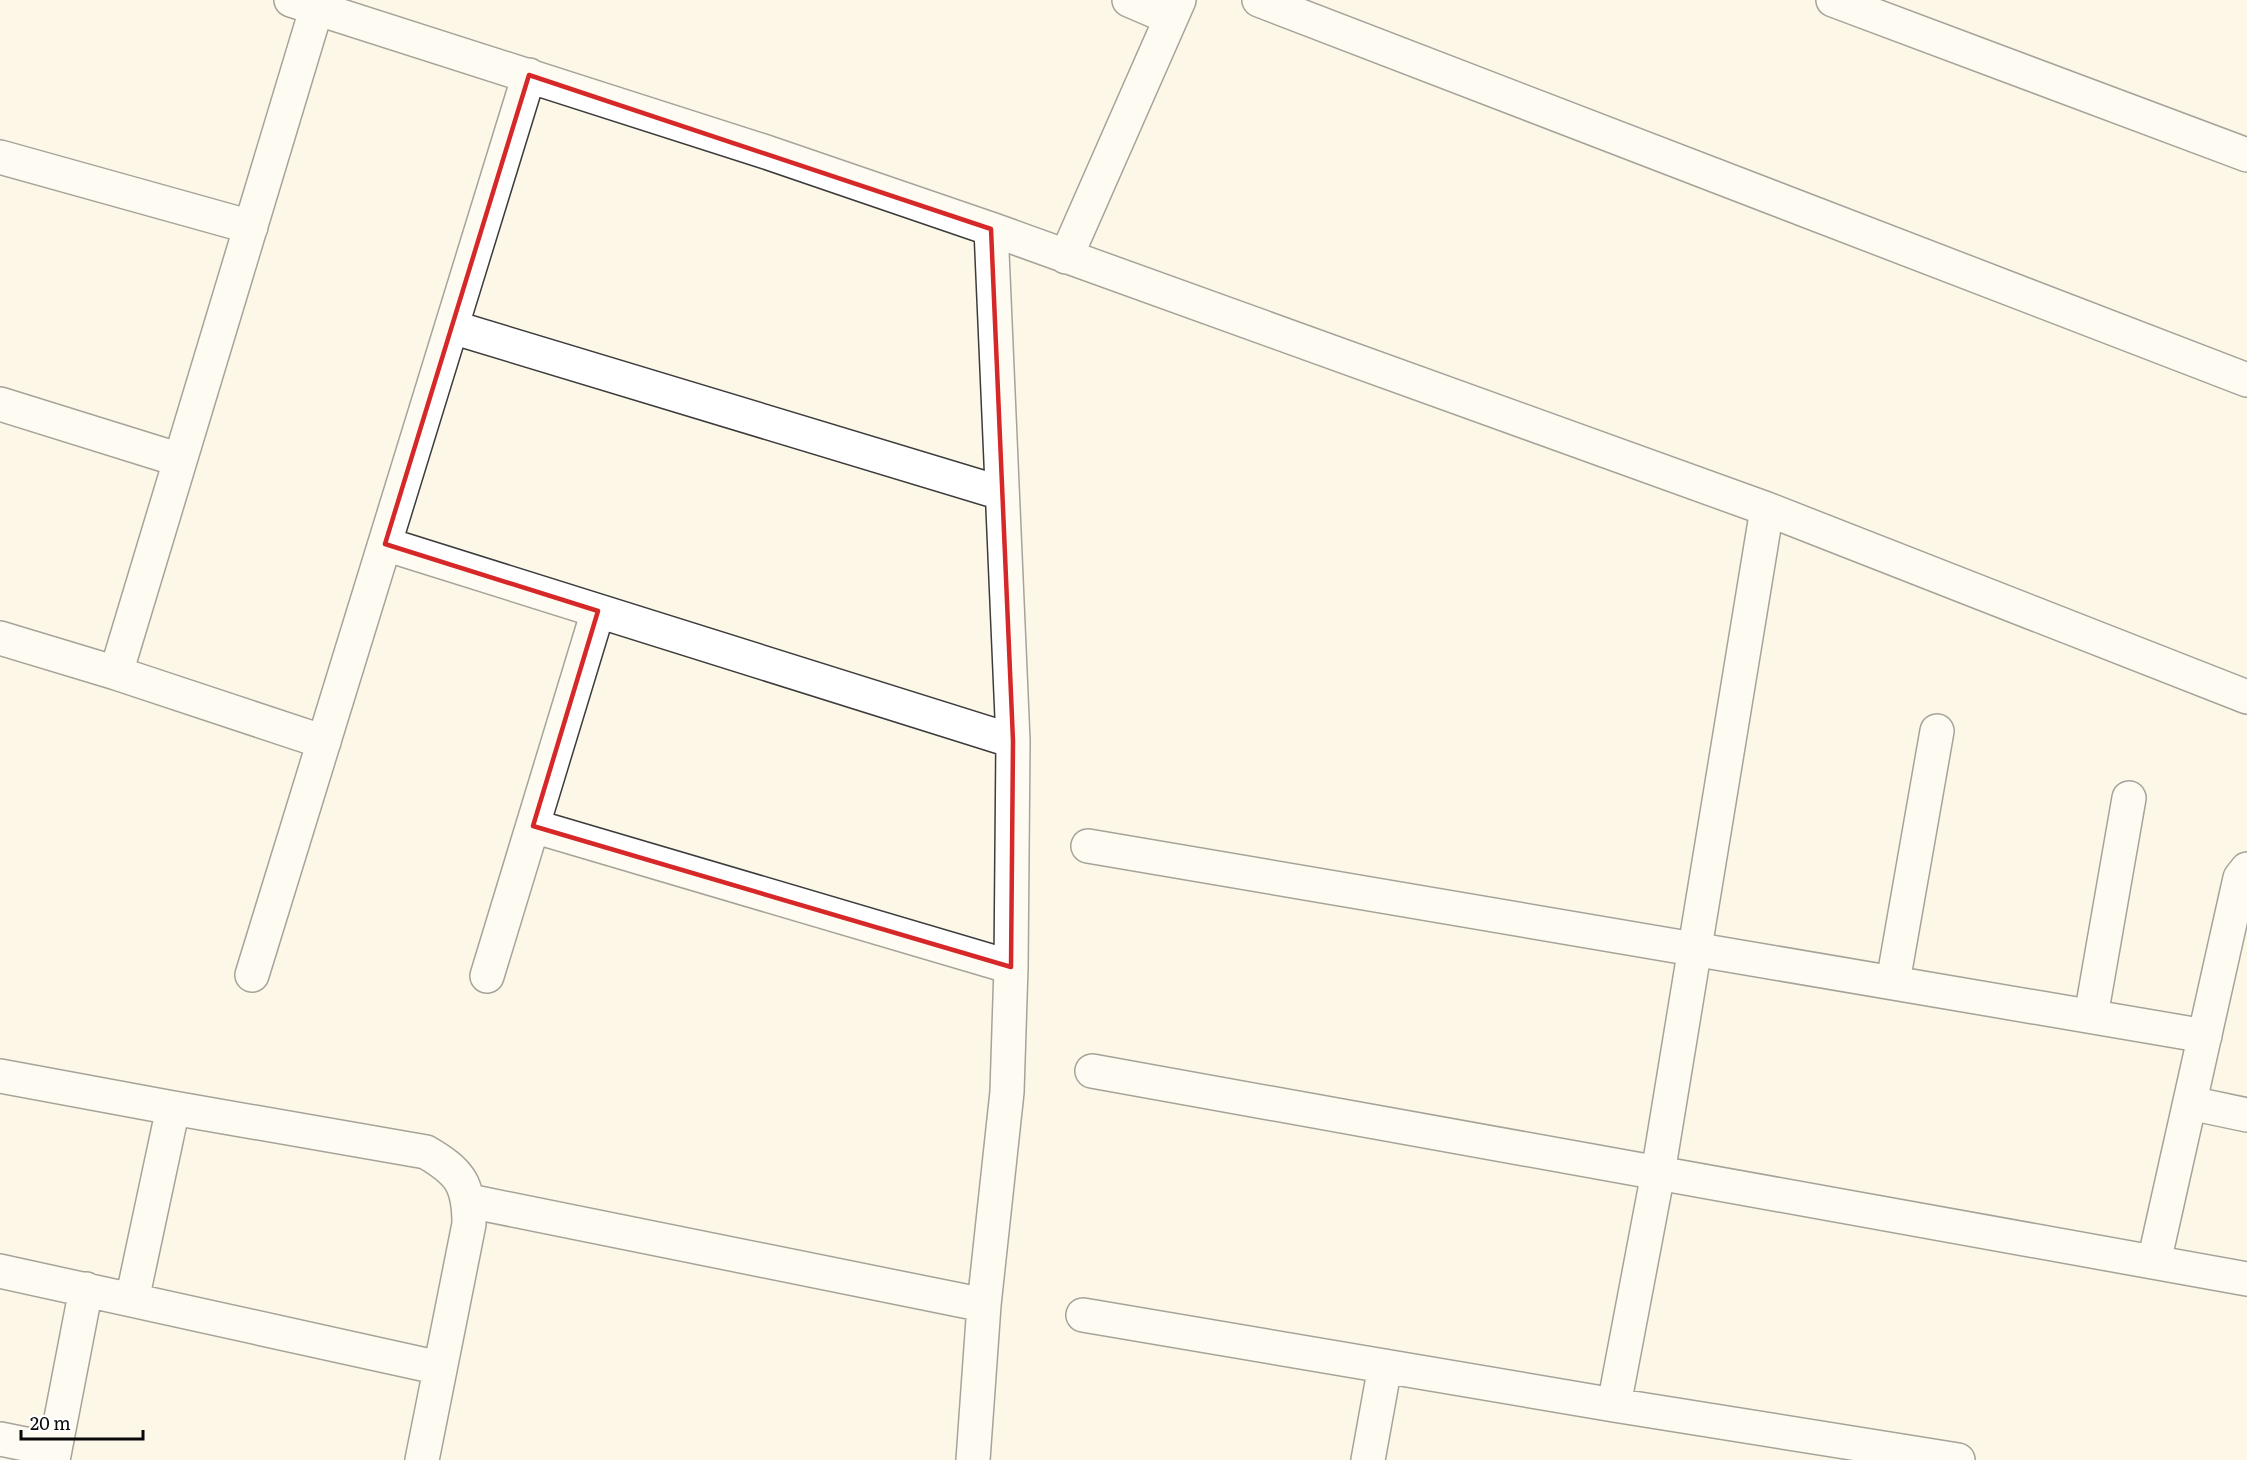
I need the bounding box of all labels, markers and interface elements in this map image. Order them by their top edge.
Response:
scale bar [21,1403,142,1441]
text: 20 m [30,1409,71,1436]

